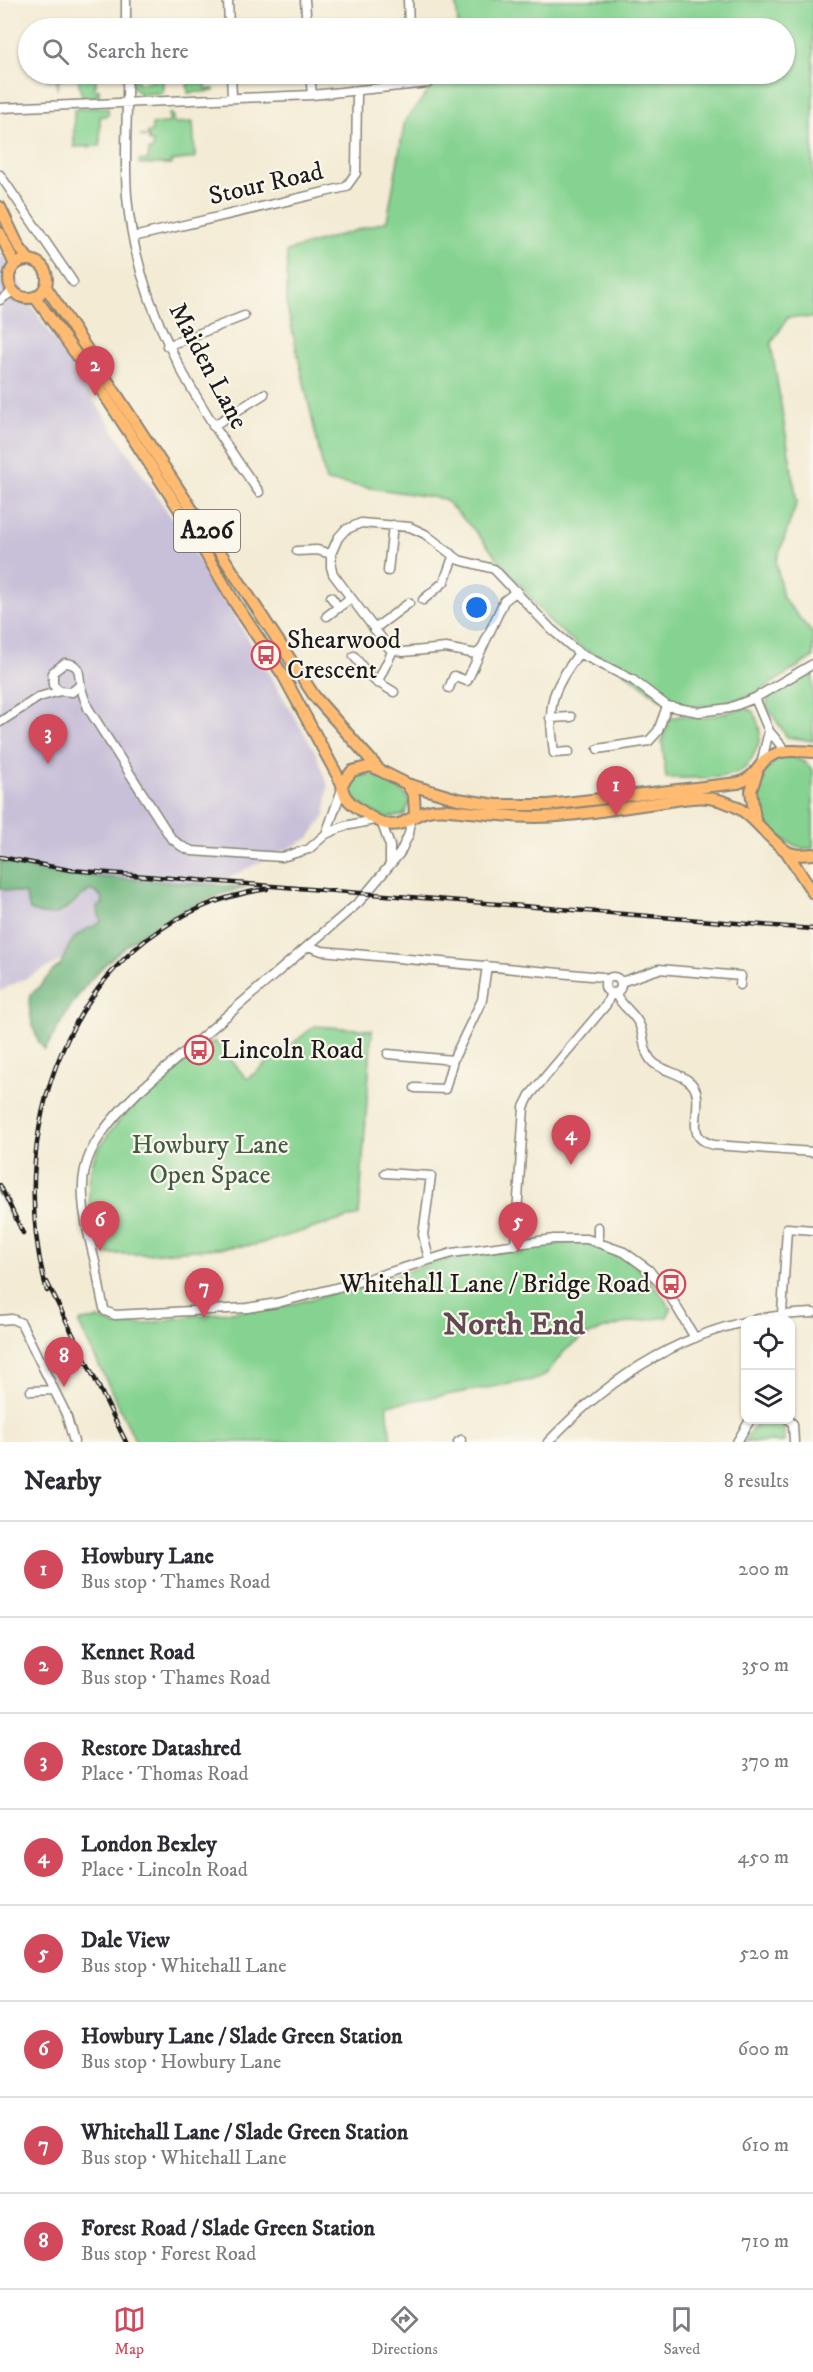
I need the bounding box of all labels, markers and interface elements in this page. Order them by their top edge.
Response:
search box [18,18,795,84]
icon: search [39,35,72,68]
text: Search here [87,38,189,65]
street label: Stour Road [206,155,326,213]
street label: Maiden Lane [161,297,255,435]
pin: 2 [76,346,115,396]
road number: A206 [174,510,240,552]
your location [462,593,491,622]
place label: Shearwood Crescent [287,624,401,687]
bus stop icon: Shearwood Crescent [250,639,282,671]
pin: 3 [28,714,68,764]
pin: 1 [596,766,636,816]
bus stop icon: Lincoln Road [183,1034,215,1066]
place label: Lincoln Road [220,1034,364,1067]
pin: 4 [552,1116,590,1165]
park label: Howbury Lane Open Space [131,1129,289,1192]
pin: 6 [80,1202,120,1251]
pin: 5 [498,1202,538,1252]
pin: 7 [184,1268,224,1318]
place label: Whitehall Lane / Bridge Road [338,1268,650,1301]
bus stop icon: Whitehall Lane / Bridge Road [655,1268,687,1300]
district label: North End [443,1305,586,1345]
map controls [741,1316,795,1424]
button: locate [741,1316,795,1370]
pin: 8 [44,1338,84,1387]
button: layers [741,1370,795,1424]
text: Nearby [24,1465,101,1498]
text: 8 results [724,1469,789,1494]
text: Howbury Lane [81,1543,214,1570]
text: 1 [40,1557,47,1582]
text: 200 m [738,1557,789,1582]
text: Bus stop · Thames Road [81,1570,270,1595]
text: Kennet Road [81,1639,195,1666]
text: 2 [39,1653,48,1678]
text: 350 m [742,1653,789,1678]
text: Bus stop · Thames Road [81,1666,270,1691]
text: Restore Datashred [81,1735,241,1762]
text: 3 [40,1749,47,1774]
text: 370 m [741,1749,789,1774]
text: Place · Thomas Road [81,1762,249,1787]
text: London Bexley [81,1831,217,1858]
text: 4 [38,1845,49,1870]
text: 450 m [738,1845,789,1870]
text: Place · Lincoln Road [81,1858,248,1883]
text: Dale View [81,1927,170,1954]
text: 5 [39,1941,48,1966]
text: 520 m [739,1941,789,1966]
text: Bus stop · Whitehall Lane [81,1954,287,1979]
text: Howbury Lane / Slade Green Station [81,2023,402,2050]
text: 6 [38,2037,49,2062]
text: 600 m [738,2037,789,2062]
text: Bus stop · Howbury Lane [81,2050,281,2075]
text: Whitehall Lane / Slade Green Station [81,2119,408,2146]
text: 7 [38,2133,49,2158]
text: 610 m [741,2133,789,2158]
text: Bus stop · Whitehall Lane [81,2146,287,2171]
text: Forest Road / Slade Green Station [81,2215,375,2242]
text: 8 [38,2229,49,2254]
text: 710 m [741,2229,789,2254]
text: Bus stop · Forest Road [81,2242,256,2267]
tab: Map [113,2303,146,2359]
tab: Directions [371,2303,438,2359]
tab: Saved [663,2303,700,2359]

